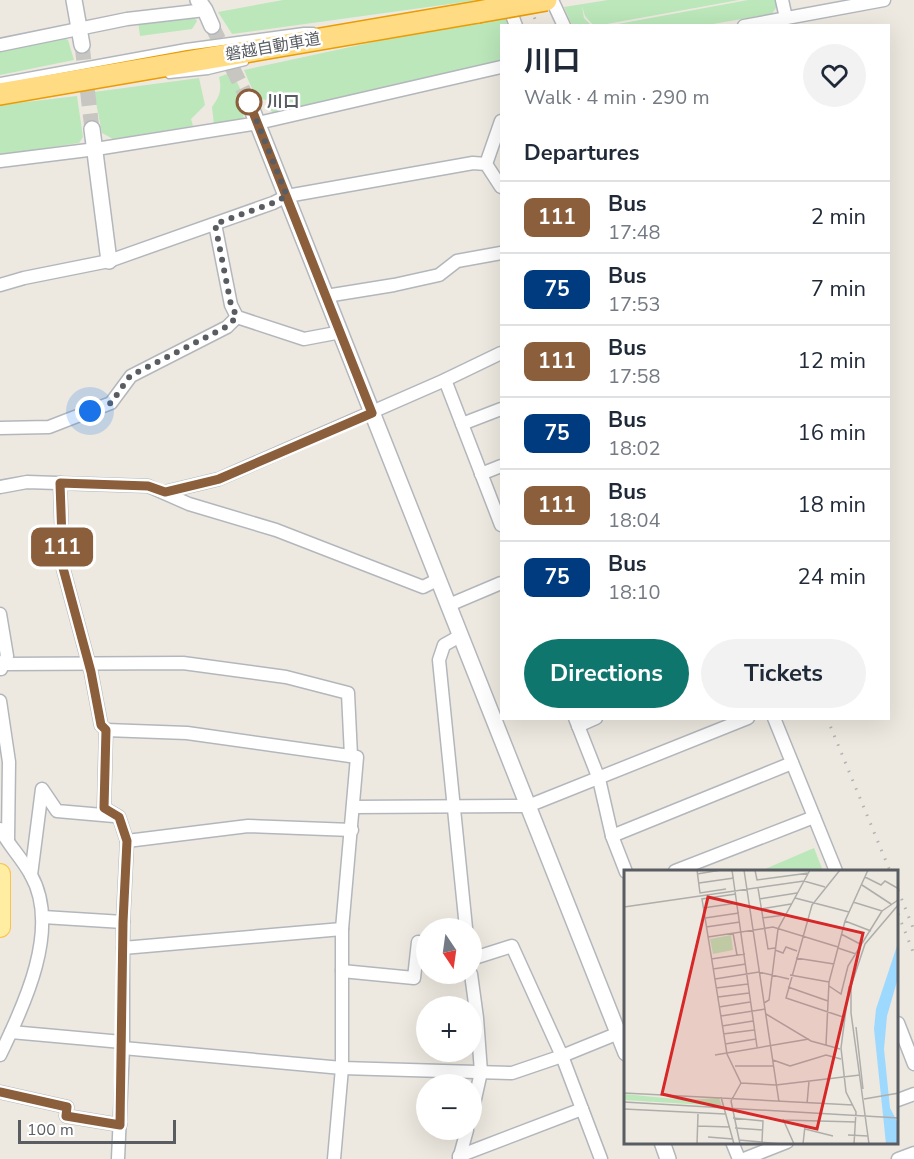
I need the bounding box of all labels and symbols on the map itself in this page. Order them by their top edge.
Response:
street label: 磐越自動車道 [224,28,322,66]
marker: 川口 [236,89,262,115]
place label: 川口 [267,91,299,113]
your location [75,396,105,426]
line badge: 111 [28,528,97,566]
inset map [624,870,899,1144]
north arrow [416,918,482,984]
scale bar [18,1117,176,1144]

